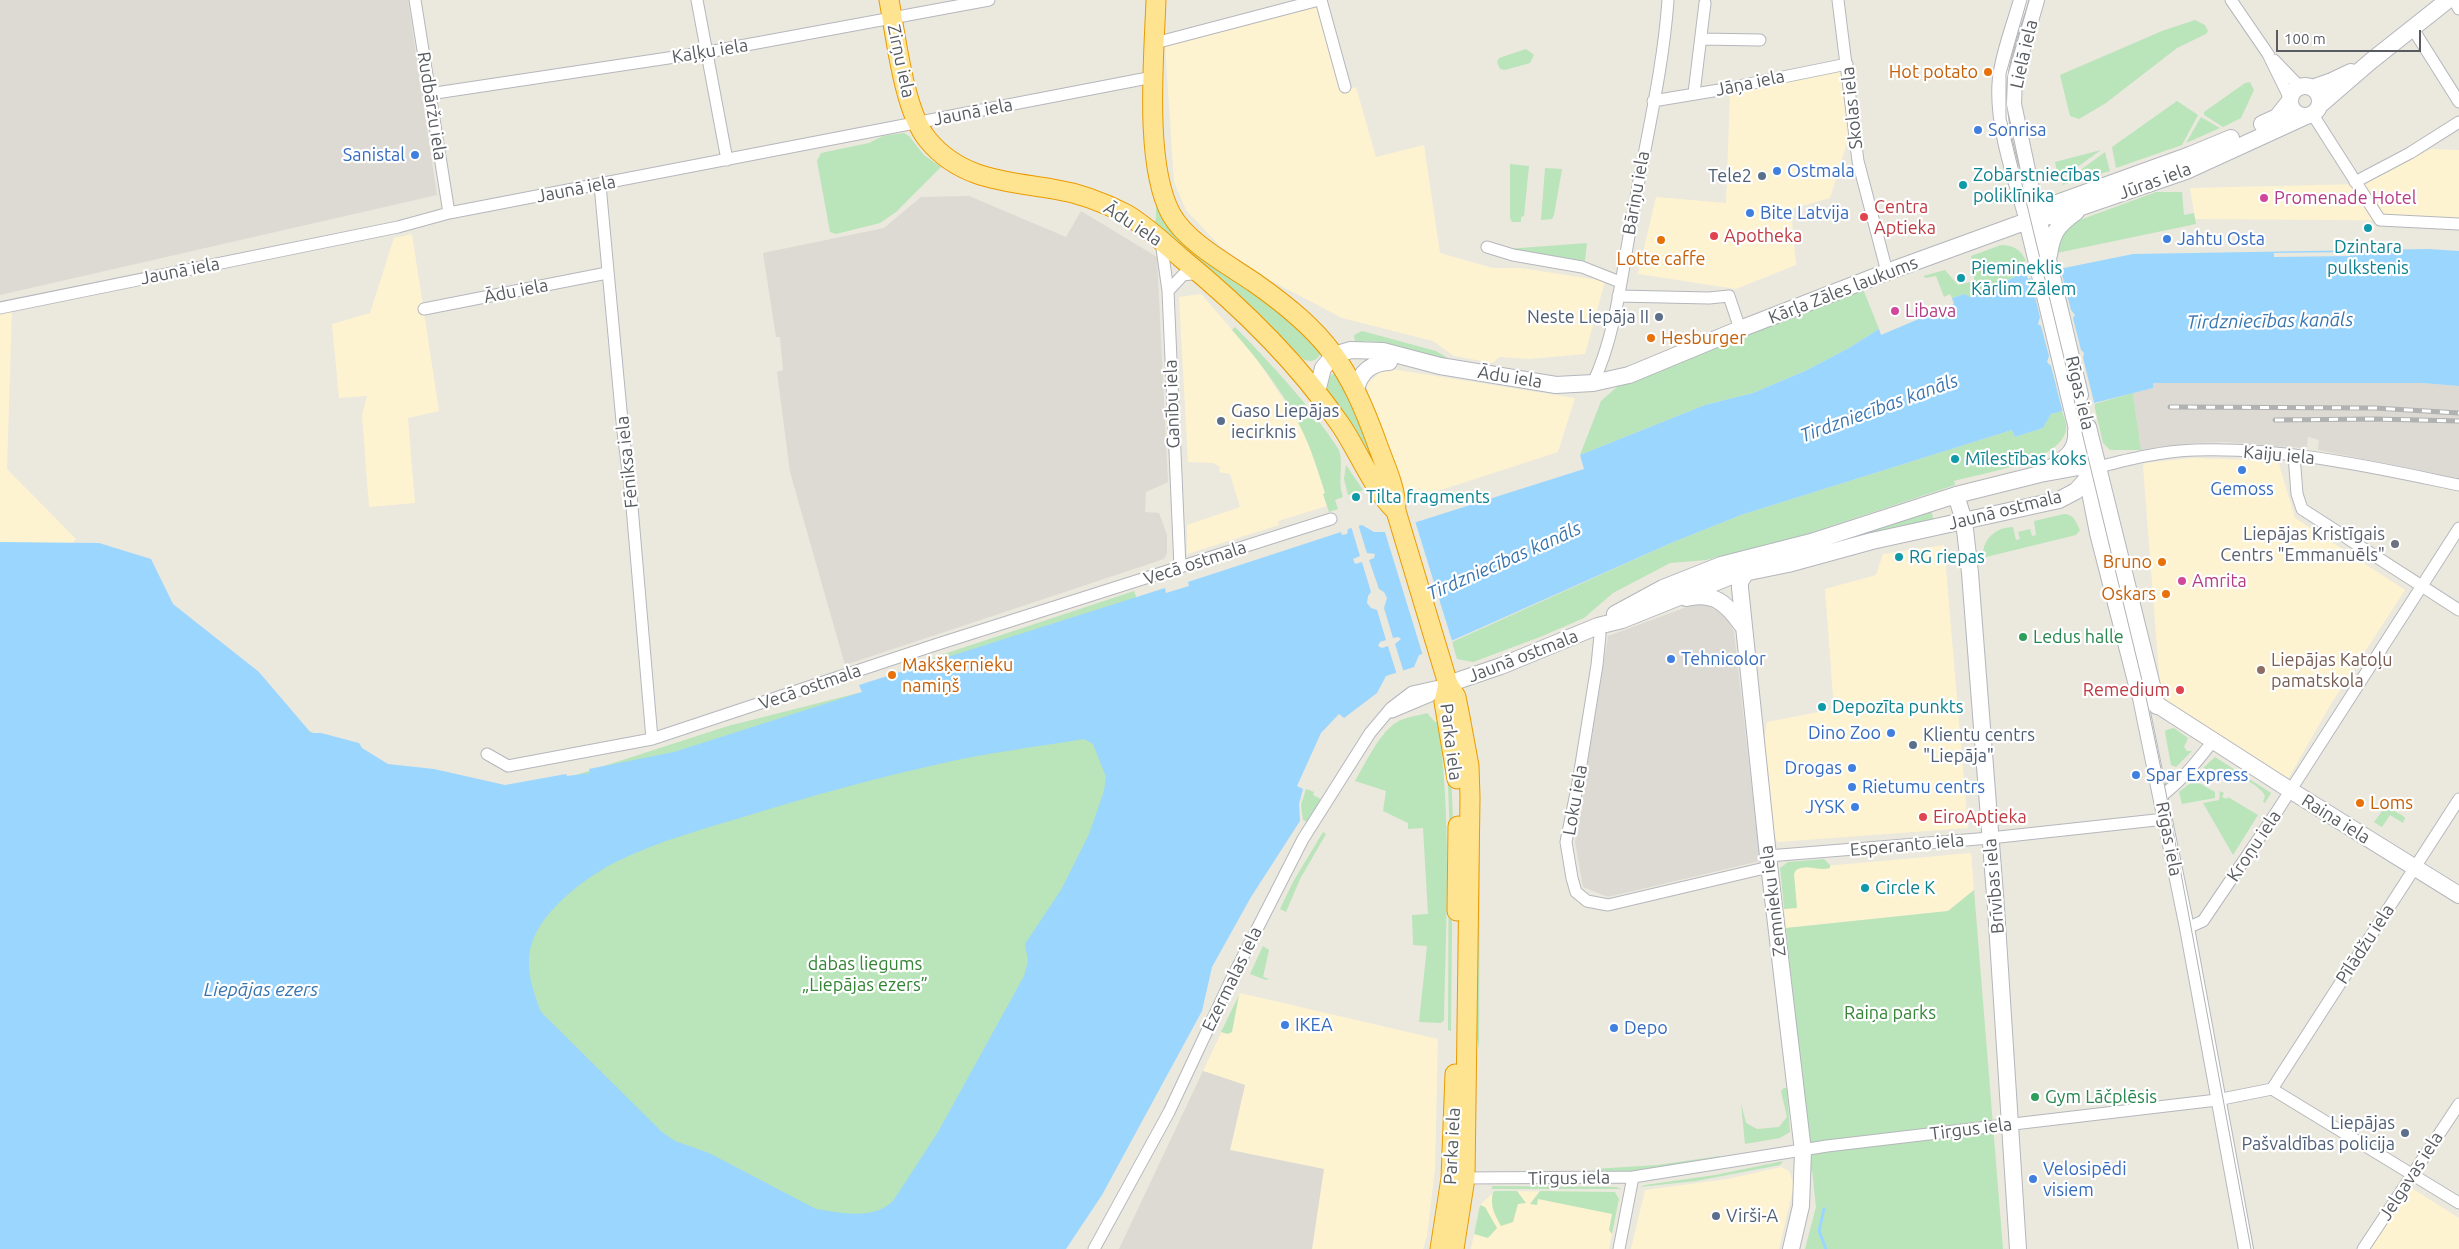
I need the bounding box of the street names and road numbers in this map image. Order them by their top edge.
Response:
street label: Lielā iela [2006,18,2042,90]
street label: Zirņu iela [883,22,919,100]
street label: Kaļķu iela [670,34,750,68]
street label: Rudbāržu iela [413,50,451,162]
street label: Jāņa iela [1713,65,1787,101]
street label: Skolas iela [1837,66,1867,150]
street label: Jaunā iela [932,94,1014,130]
street label: Bāriņu iela [1618,149,1654,237]
street label: Jūras iela [2116,158,2194,204]
street label: Jaunā iela [535,171,617,207]
street label: Ādu iela [1100,197,1166,251]
street label: Kārļa Zāles laukums [1765,252,1921,328]
street label: Jaunā iela [139,253,221,289]
street label: Ādu iela [482,274,550,308]
street label: Rīgas iela [2061,354,2099,432]
street label: Ganību iela [1160,359,1184,449]
street label: Ādu iela [1476,361,1544,393]
street label: Fēniksa iela [611,415,643,509]
street label: Kaiju iela [2242,441,2316,469]
street label: Jaunā ostmala [1946,485,2064,535]
street label: Vecā ostmala [1141,536,1249,590]
street label: Jaunā ostmala [1465,625,1581,687]
street label: Vecā ostmala [756,659,864,715]
street label: Parka iela [1436,702,1466,782]
street label: Loku iela [1558,763,1592,837]
street label: Raiņa iela [2298,790,2374,848]
street label: Rīgas iela [2151,800,2187,878]
street label: Kroņu iela [2222,806,2286,886]
street label: Esperanto iela [1849,829,1965,861]
street label: Brīvības iela [1979,837,2009,935]
street label: Zemnieku iela [1755,844,1791,958]
street label: Pīlādžu iela [2331,900,2399,988]
street label: Ezermalas iela [1197,923,1267,1035]
street label: Parka iela [1439,1107,1465,1185]
street label: Tirgus iela [1929,1113,2013,1145]
street label: Jelgavas iela [2374,1128,2448,1224]
street label: Tirgus iela [1528,1166,1610,1190]

